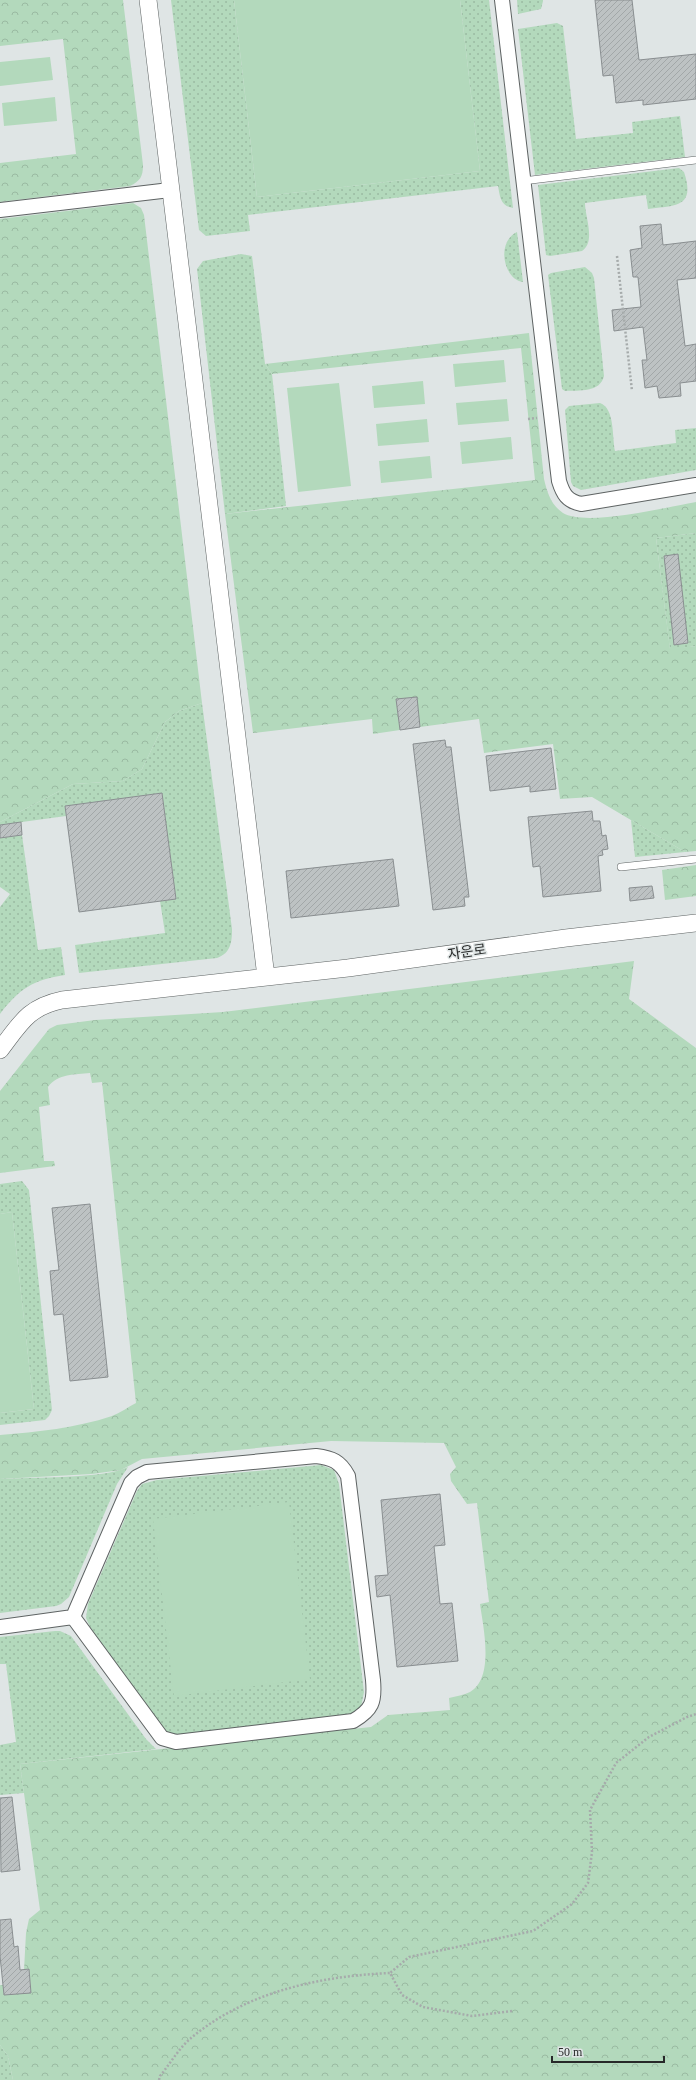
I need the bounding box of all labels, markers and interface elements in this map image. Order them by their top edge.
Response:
street label: 자운로 [447,942,487,962]
scale bar [552,2038,664,2064]
text: 50 m [558,2045,583,2059]

